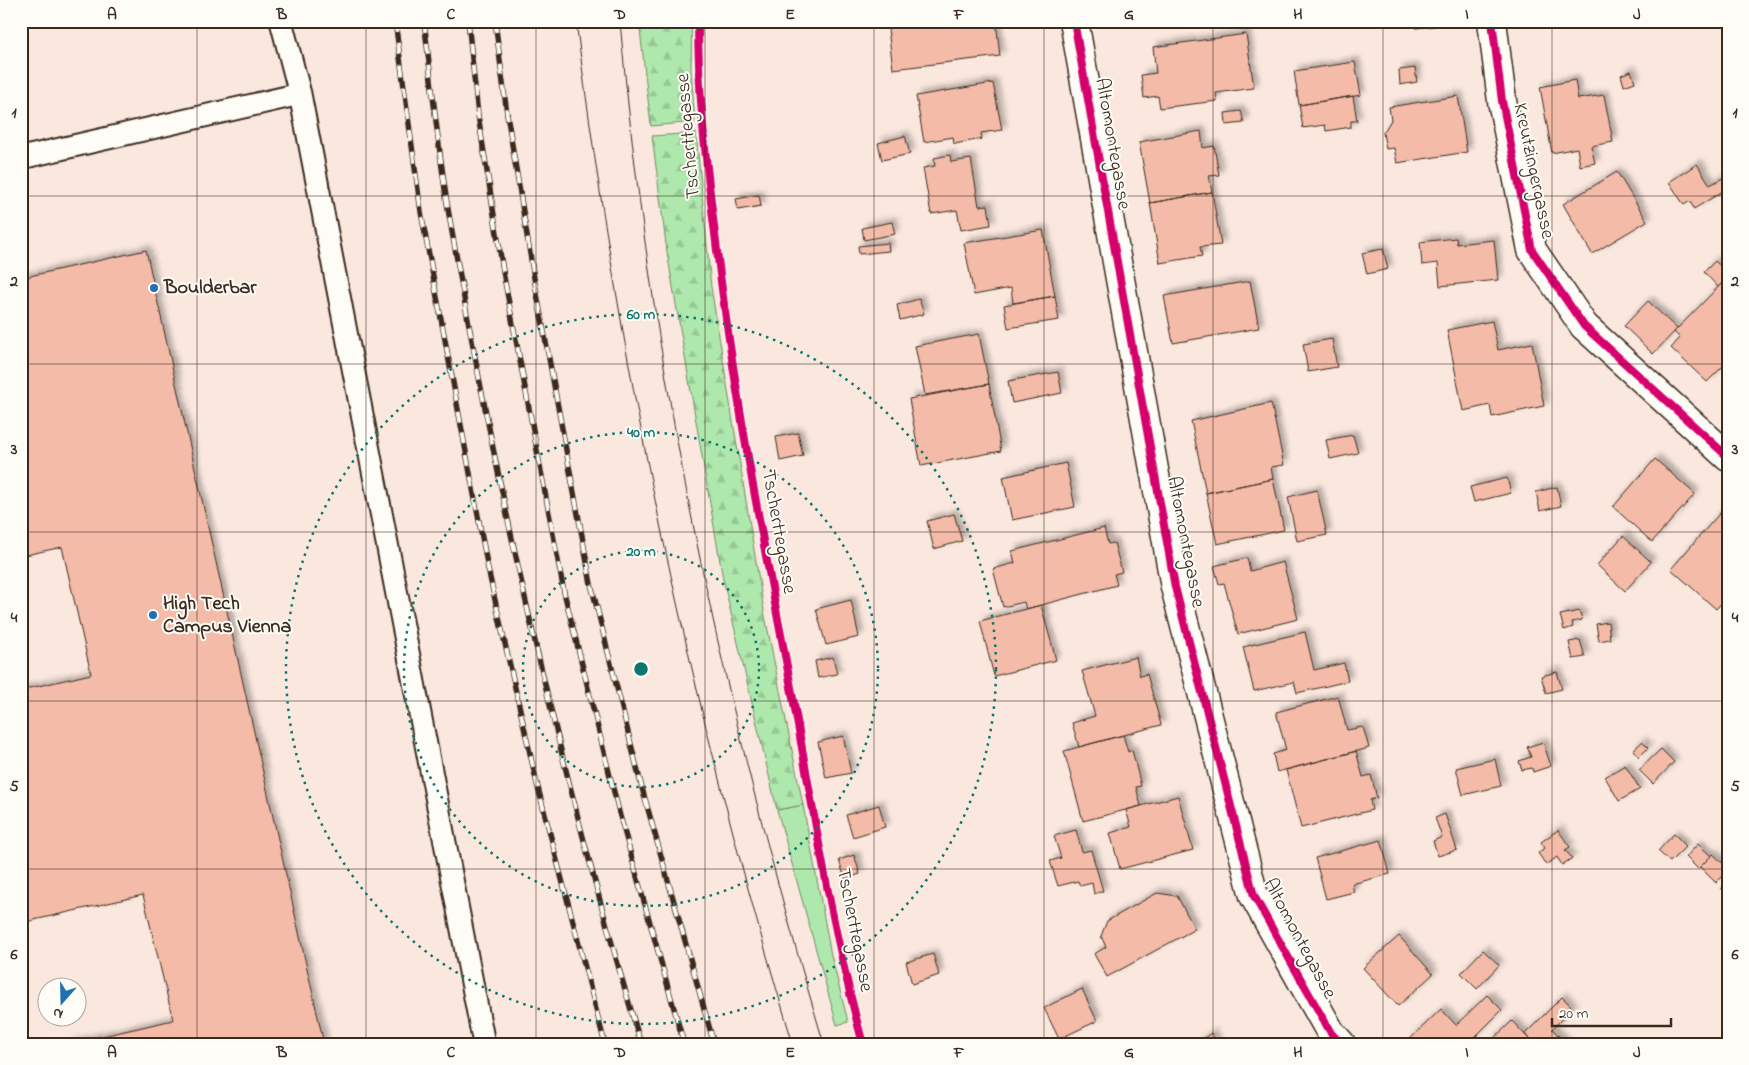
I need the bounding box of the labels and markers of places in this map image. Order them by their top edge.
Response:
place label: Boulderbar [163,274,257,303]
marker: Boulderbar [148,282,160,294]
place label: High Tech Campus Vienna [163,590,291,642]
marker: High Tech Campus Vienna [147,609,159,621]
centre of rings [632,660,650,678]

